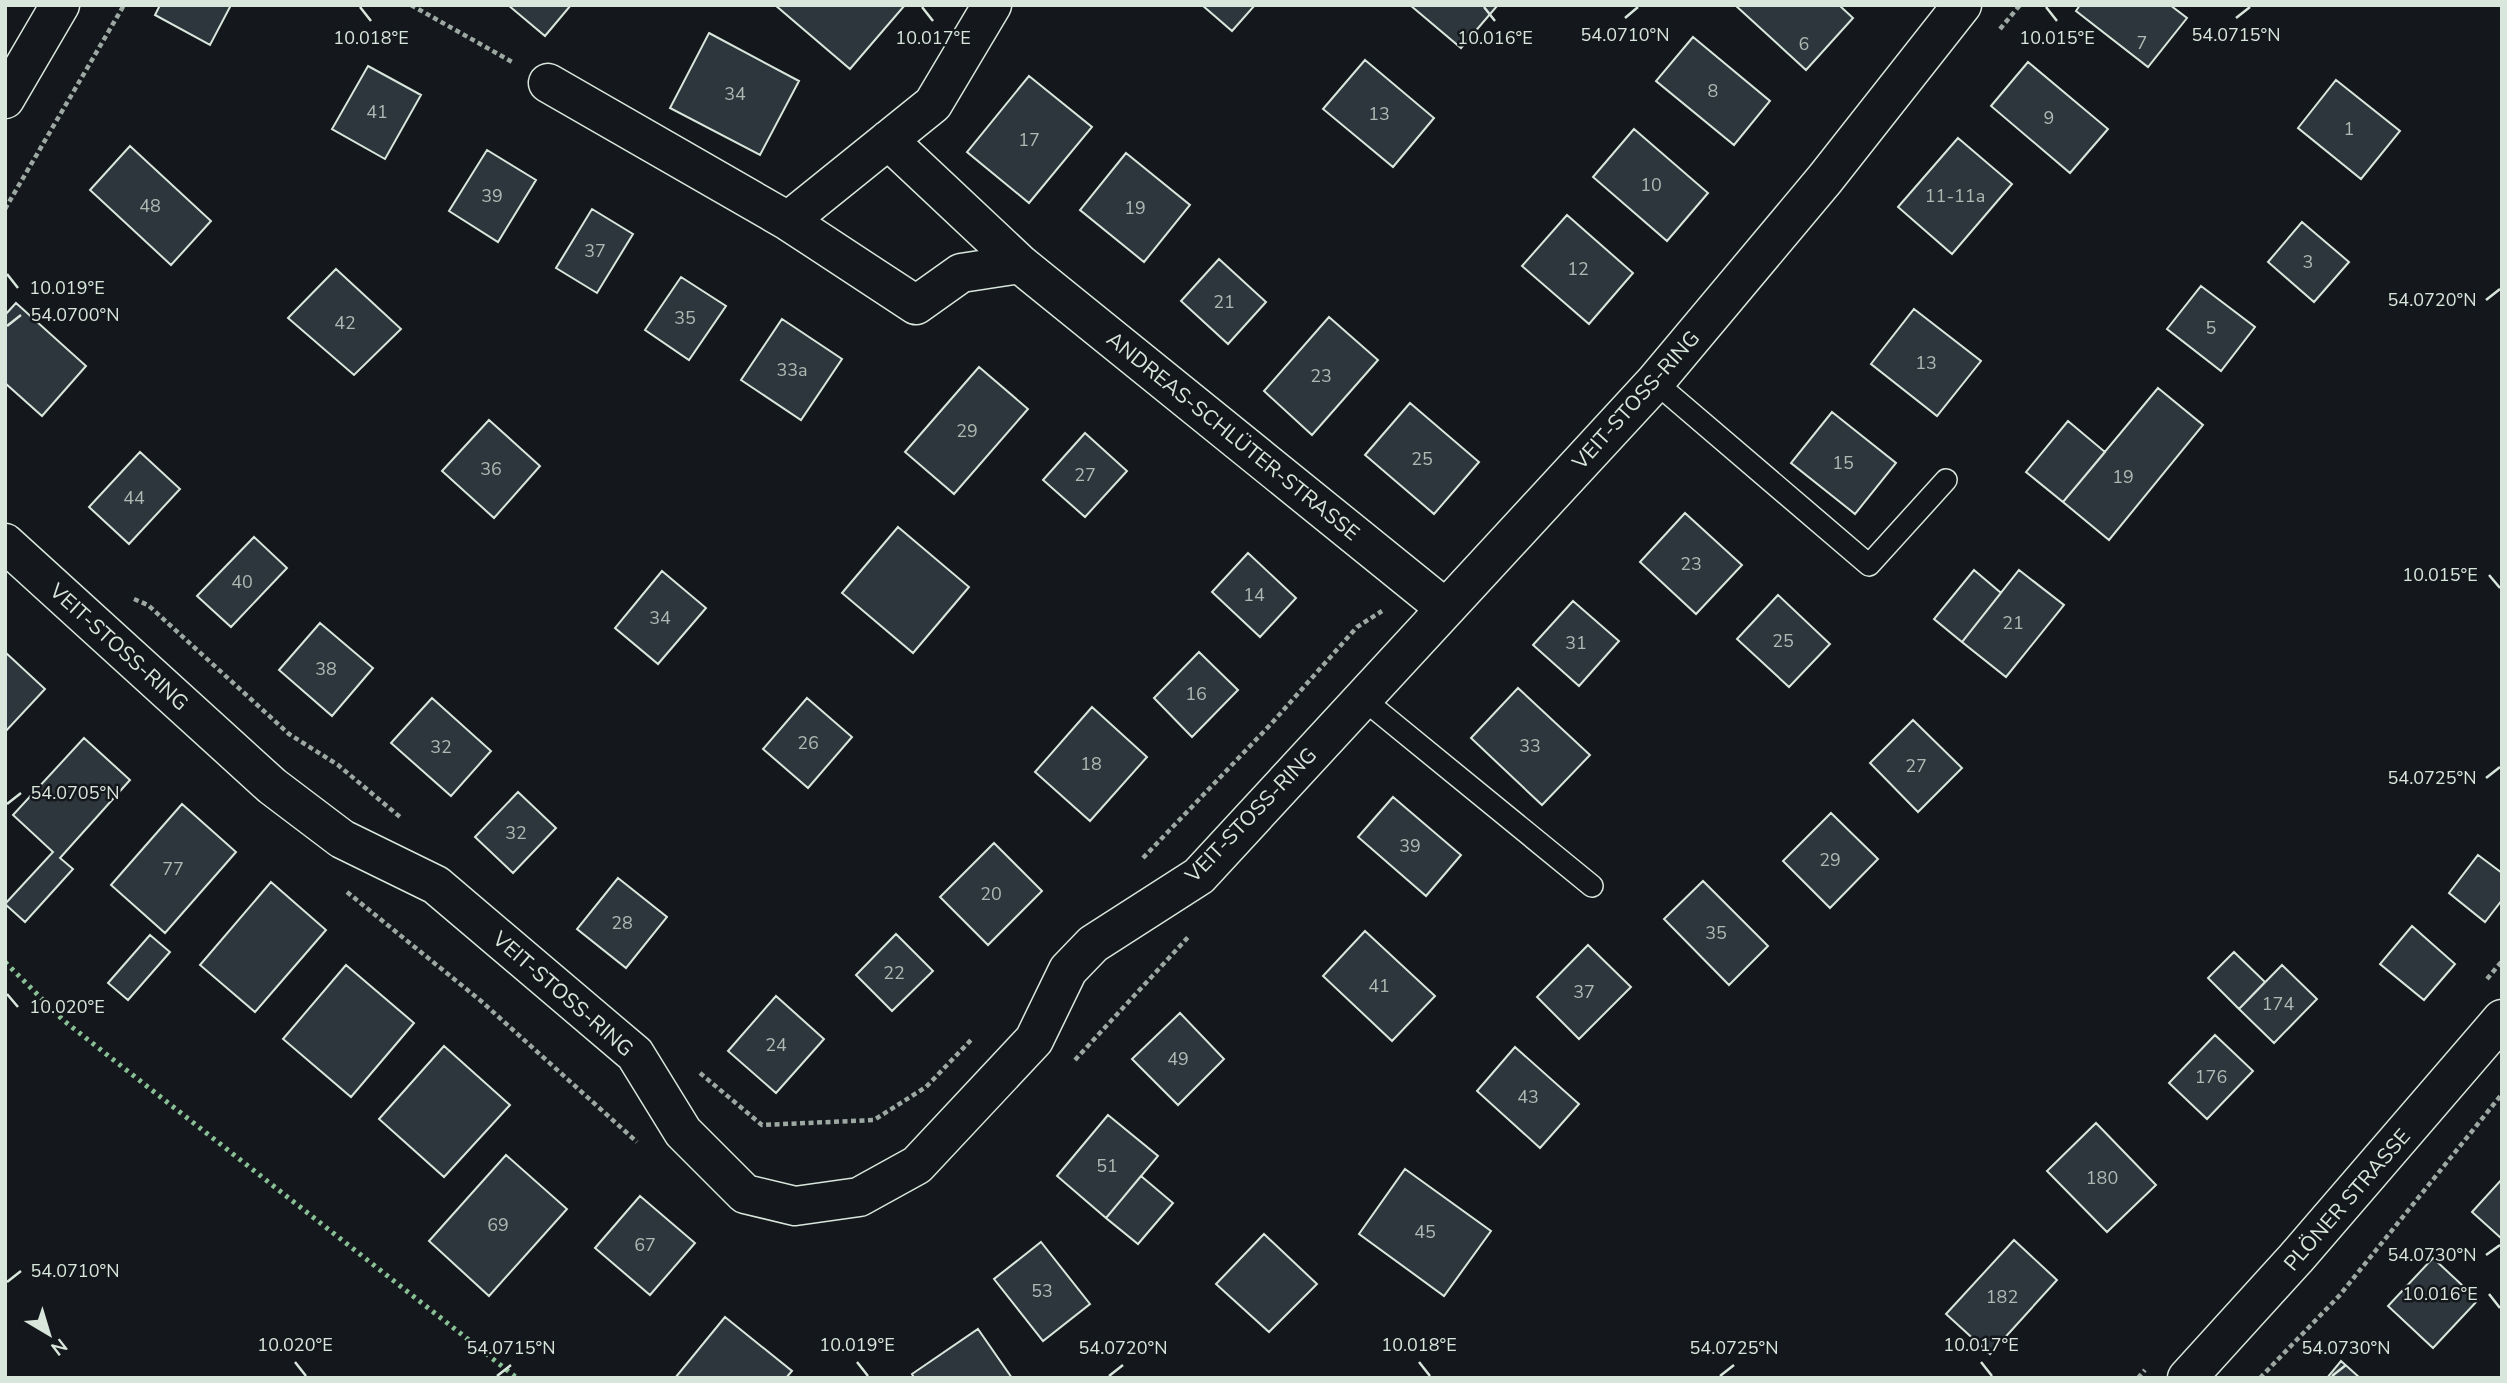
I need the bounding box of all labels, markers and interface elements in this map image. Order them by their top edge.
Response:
text: 54.0710°N [1581,23,1669,47]
text: 54.0715°N [2192,23,2280,47]
text: 10.018°E [333,26,409,50]
text: 10.017°E [895,26,971,50]
text: 10.016°E [1457,26,1533,50]
text: 10.015°E [2019,26,2095,50]
house number: 7 [2137,31,2147,55]
house number: 6 [1799,32,1809,56]
house number: 8 [1708,79,1718,103]
house number: 34 [724,82,746,106]
house number: 41 [366,100,388,124]
house number: 13 [1368,102,1390,126]
house number: 9 [2044,106,2054,130]
house number: 1 [2344,117,2354,141]
house number: 17 [1018,128,1040,152]
house number: 10 [1640,173,1662,197]
house number: 39 [481,184,503,208]
house number: 11-11a [1925,184,1985,208]
house number: 48 [139,194,161,218]
house number: 19 [1124,196,1146,220]
house number: 37 [584,239,606,263]
house number: 3 [2303,250,2313,274]
house number: 12 [1567,257,1589,281]
text: 10.019°E [29,276,105,300]
text: 54.0720°N [2388,288,2476,312]
house number: 21 [1213,290,1235,314]
text: 54.0700°N [31,303,119,327]
house number: 35 [674,306,696,330]
house number: 42 [334,311,356,335]
house number: 5 [2206,316,2216,340]
street label: ANDREAS-SCHLÜTER-STRASSE [1101,325,1365,547]
street label: VEIT-STOSS-RING [1565,325,1706,476]
house number: 13 [1915,351,1937,375]
house number: 33a [776,358,808,382]
house number: 23 [1310,364,1332,388]
house number: 29 [956,419,978,443]
house number: 25 [1411,447,1433,471]
house number: 15 [1832,451,1854,475]
house number: 36 [480,457,502,481]
house number: 27 [1074,463,1096,487]
house number: 19 [2112,465,2134,489]
house number: 44 [123,486,145,510]
house number: 23 [1680,552,1702,576]
text: 10.015°E [2402,563,2478,587]
house number: 40 [231,570,253,594]
street label: VEIT-STOSS-RING [43,576,194,717]
house number: 14 [1243,583,1265,607]
house number: 34 [649,606,671,630]
house number: 21 [2002,611,2024,635]
house number: 25 [1772,629,1794,653]
house number: 31 [1565,631,1587,655]
house number: 38 [315,657,337,681]
house number: 16 [1185,682,1207,706]
house number: 26 [797,731,819,755]
house number: 33 [1519,734,1541,758]
house number: 32 [430,735,452,759]
street label: VEIT-STOSS-RING [1179,741,1323,889]
house number: 18 [1080,752,1102,776]
house number: 27 [1905,754,1927,778]
text: 54.0725°N [2388,766,2476,790]
text: 54.0705°N [31,781,119,805]
house number: 32 [505,821,527,845]
house number: 39 [1399,834,1421,858]
house number: 29 [1819,848,1841,872]
house number: 77 [162,857,184,881]
house number: 20 [980,882,1002,906]
house number: 28 [611,911,633,935]
house number: 35 [1705,921,1727,945]
street label: VEIT-STOSS-RING [486,925,639,1063]
house number: 22 [883,961,905,985]
house number: 41 [1368,974,1390,998]
house number: 37 [1573,980,1595,1004]
house number: 174 [2262,992,2294,1016]
text: 10.020°E [29,995,105,1019]
house number: 24 [765,1033,787,1057]
house number: 49 [1167,1047,1189,1071]
house number: 176 [2195,1065,2227,1089]
house number: 43 [1517,1085,1539,1109]
street label: PLÖNER STRASSE [2278,1123,2416,1277]
house number: 51 [1096,1154,1118,1178]
house number: 180 [2086,1166,2118,1190]
house number: 69 [487,1213,509,1237]
house number: 45 [1414,1220,1436,1244]
house number: 67 [634,1233,656,1257]
text: 54.0730°N [2388,1243,2476,1267]
text: 54.0710°N [31,1259,119,1283]
house number: 53 [1031,1279,1053,1303]
text: 10.016°E [2402,1282,2478,1306]
house number: 182 [1986,1285,2018,1309]
north arrow [14,1299,84,1369]
text: N [45,1332,72,1361]
text: 10.020°E [257,1333,333,1357]
text: 10.019°E [819,1333,895,1357]
text: 10.018°E [1381,1333,1457,1357]
text: 10.017°E [1943,1333,2019,1357]
text: 54.0715°N [467,1336,555,1360]
text: 54.0720°N [1079,1336,1167,1360]
text: 54.0725°N [1690,1336,1778,1360]
text: 54.0730°N [2302,1336,2390,1360]

